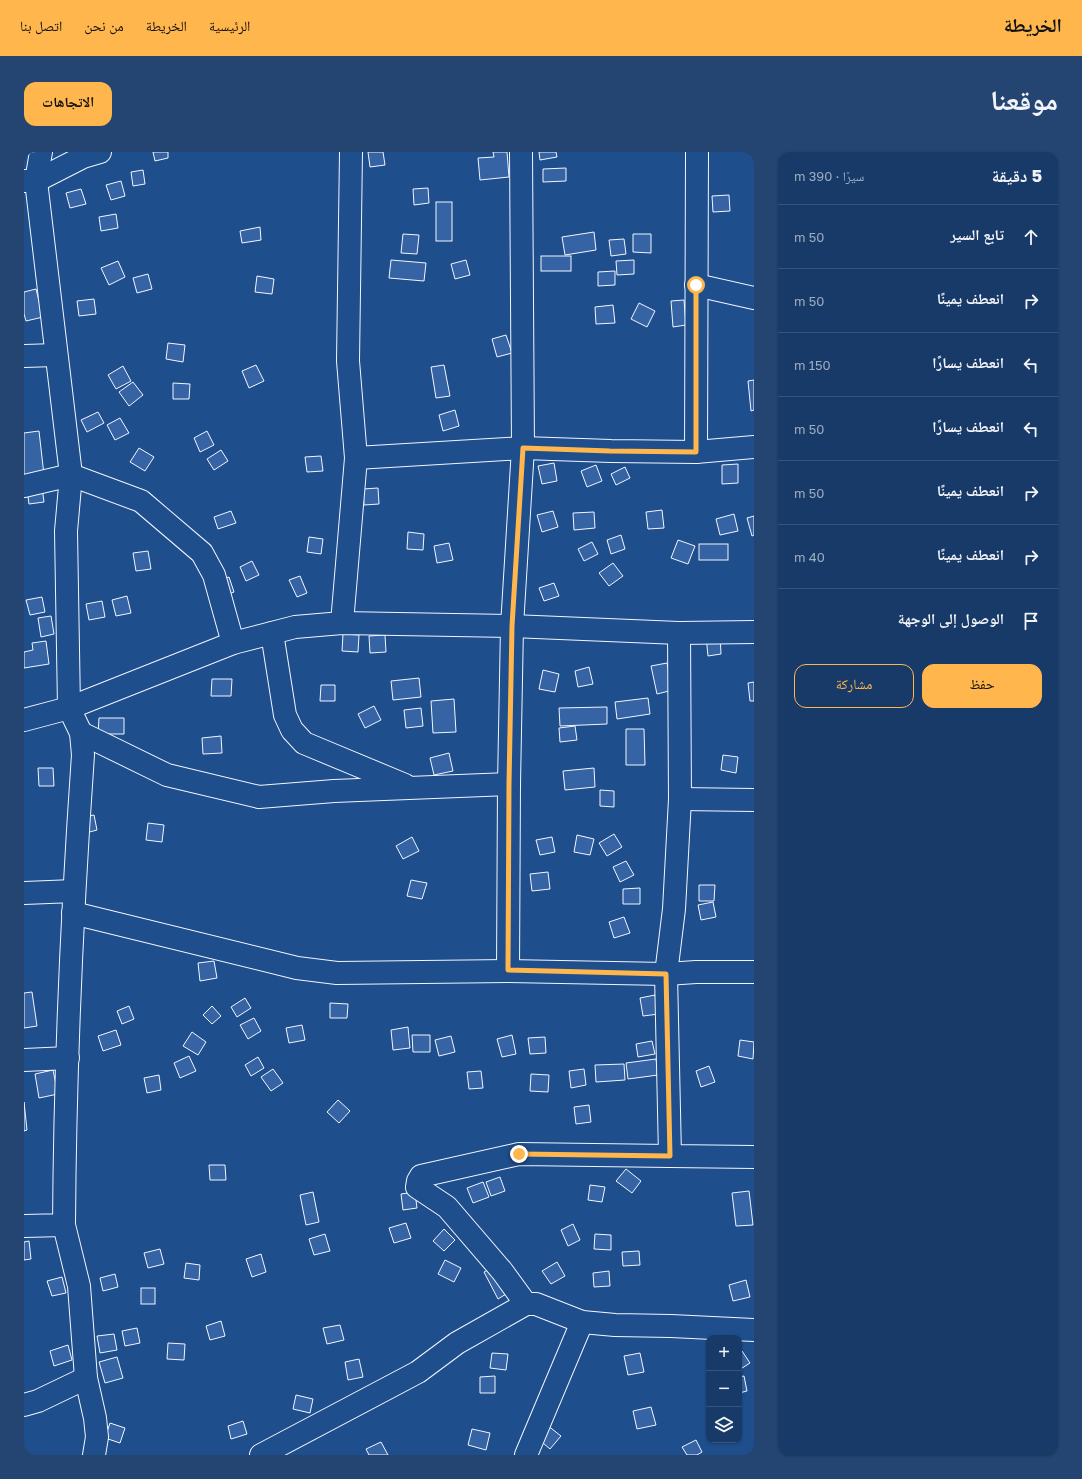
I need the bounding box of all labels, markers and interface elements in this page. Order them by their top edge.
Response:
text: الخريطة [1004,13,1062,36]
text: اتصل بنا [20,17,62,34]
text: من نحن [84,17,124,34]
text: الخريطة [146,17,187,34]
text: الرئيسية [209,17,250,34]
button: الاتجاهات [24,82,112,126]
text: موقعنا [990,83,1058,116]
text: 5 دقيقة [992,165,1042,186]
text: سيرًا · 390 m [794,168,864,184]
text: تابع السير [950,225,1004,243]
icon: ahead [1020,226,1042,248]
text: 50 m [794,229,824,245]
route start [687,276,705,294]
text: انعطف يمينًا [937,289,1004,307]
icon: right [1020,290,1042,312]
text: 50 m [794,293,824,309]
text: انعطف يسارًا [932,353,1004,371]
icon: left [1020,354,1042,376]
text: 150 m [794,357,831,373]
text: انعطف يسارًا [932,417,1004,435]
icon: left [1020,418,1042,440]
text: 50 m [794,421,824,437]
text: انعطف يمينًا [937,481,1004,499]
icon: right [1020,482,1042,504]
text: 50 m [794,485,824,501]
text: انعطف يمينًا [937,545,1004,563]
icon: right [1020,546,1042,568]
text: 40 m [794,549,825,565]
text: الوصول إلى الوجهة [898,609,1004,627]
icon: arrive [1020,610,1042,632]
button: مشاركة [794,664,914,708]
button: حفظ [922,664,1042,708]
route end [510,1145,528,1163]
map controls [706,1335,742,1443]
button: + [706,1335,742,1371]
button: − [706,1371,742,1407]
button: layers [706,1407,742,1443]

